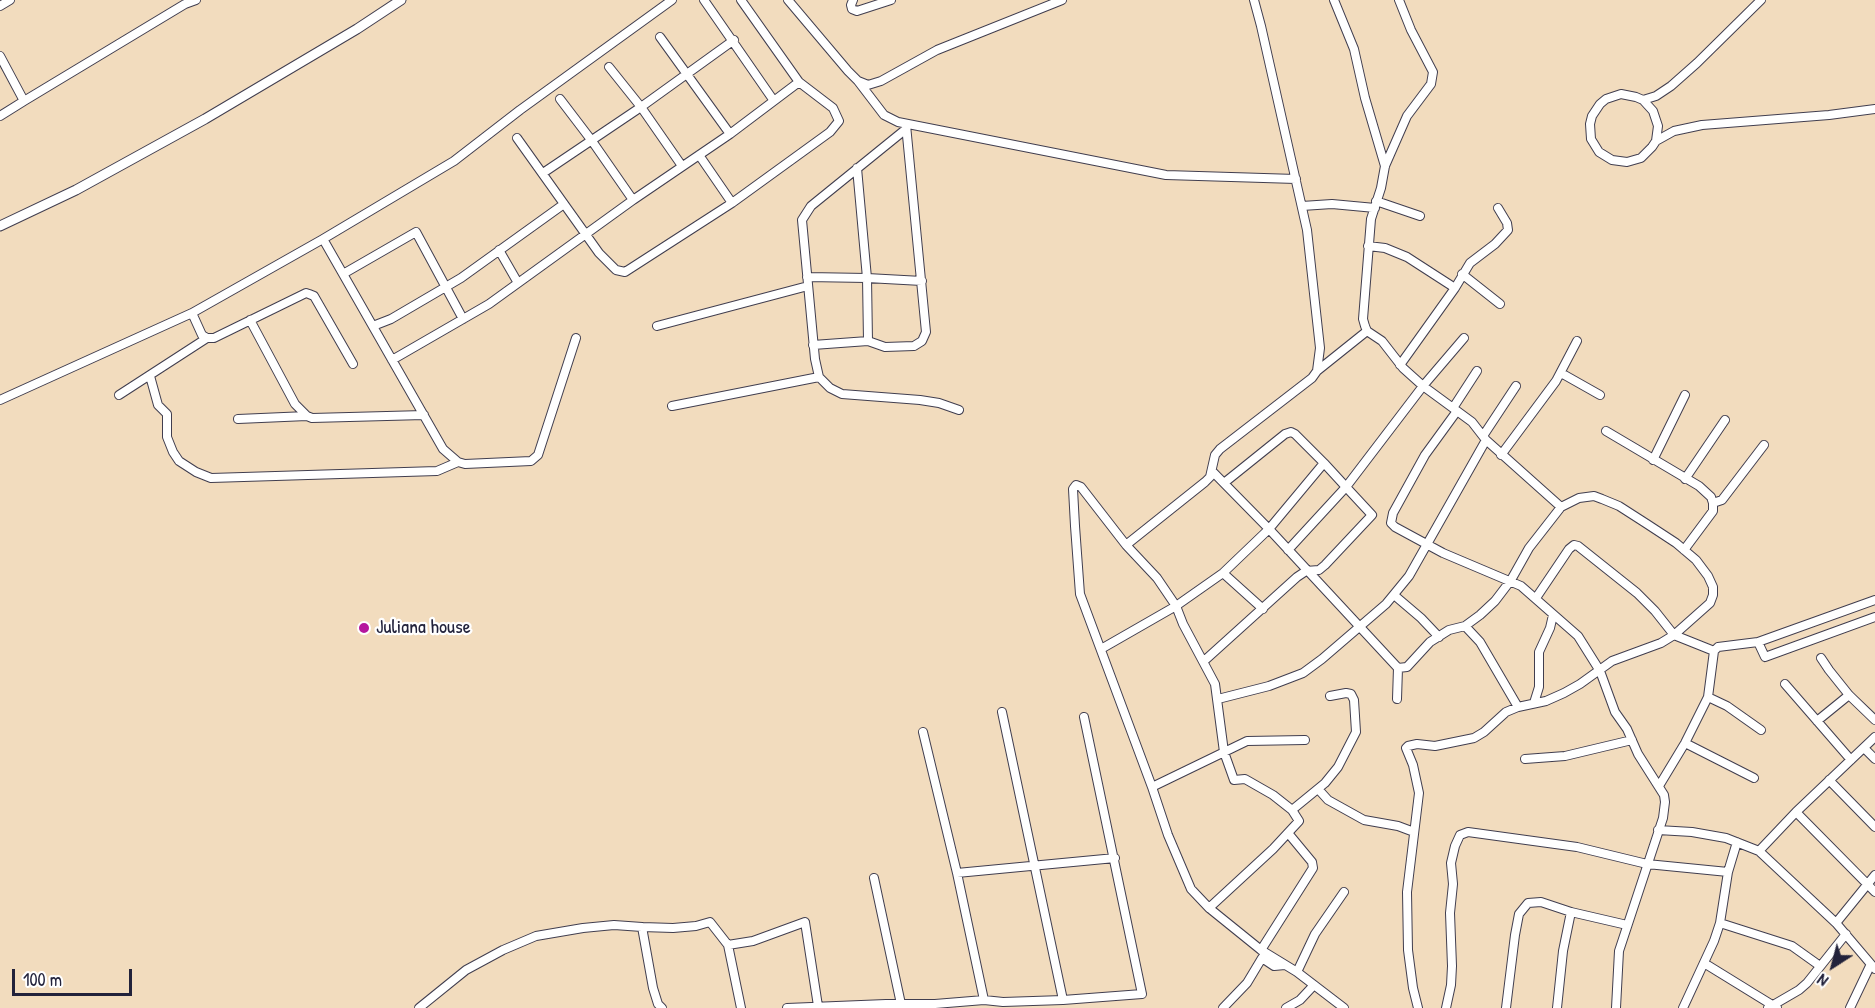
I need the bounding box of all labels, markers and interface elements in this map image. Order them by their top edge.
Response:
place label: Juliana house [376,616,471,640]
marker: Juliana house [357,621,371,635]
north arrow [1803,936,1863,996]
scale bar [15,957,135,995]
text: 100 m [23,967,62,992]
text: N [1813,969,1832,992]

